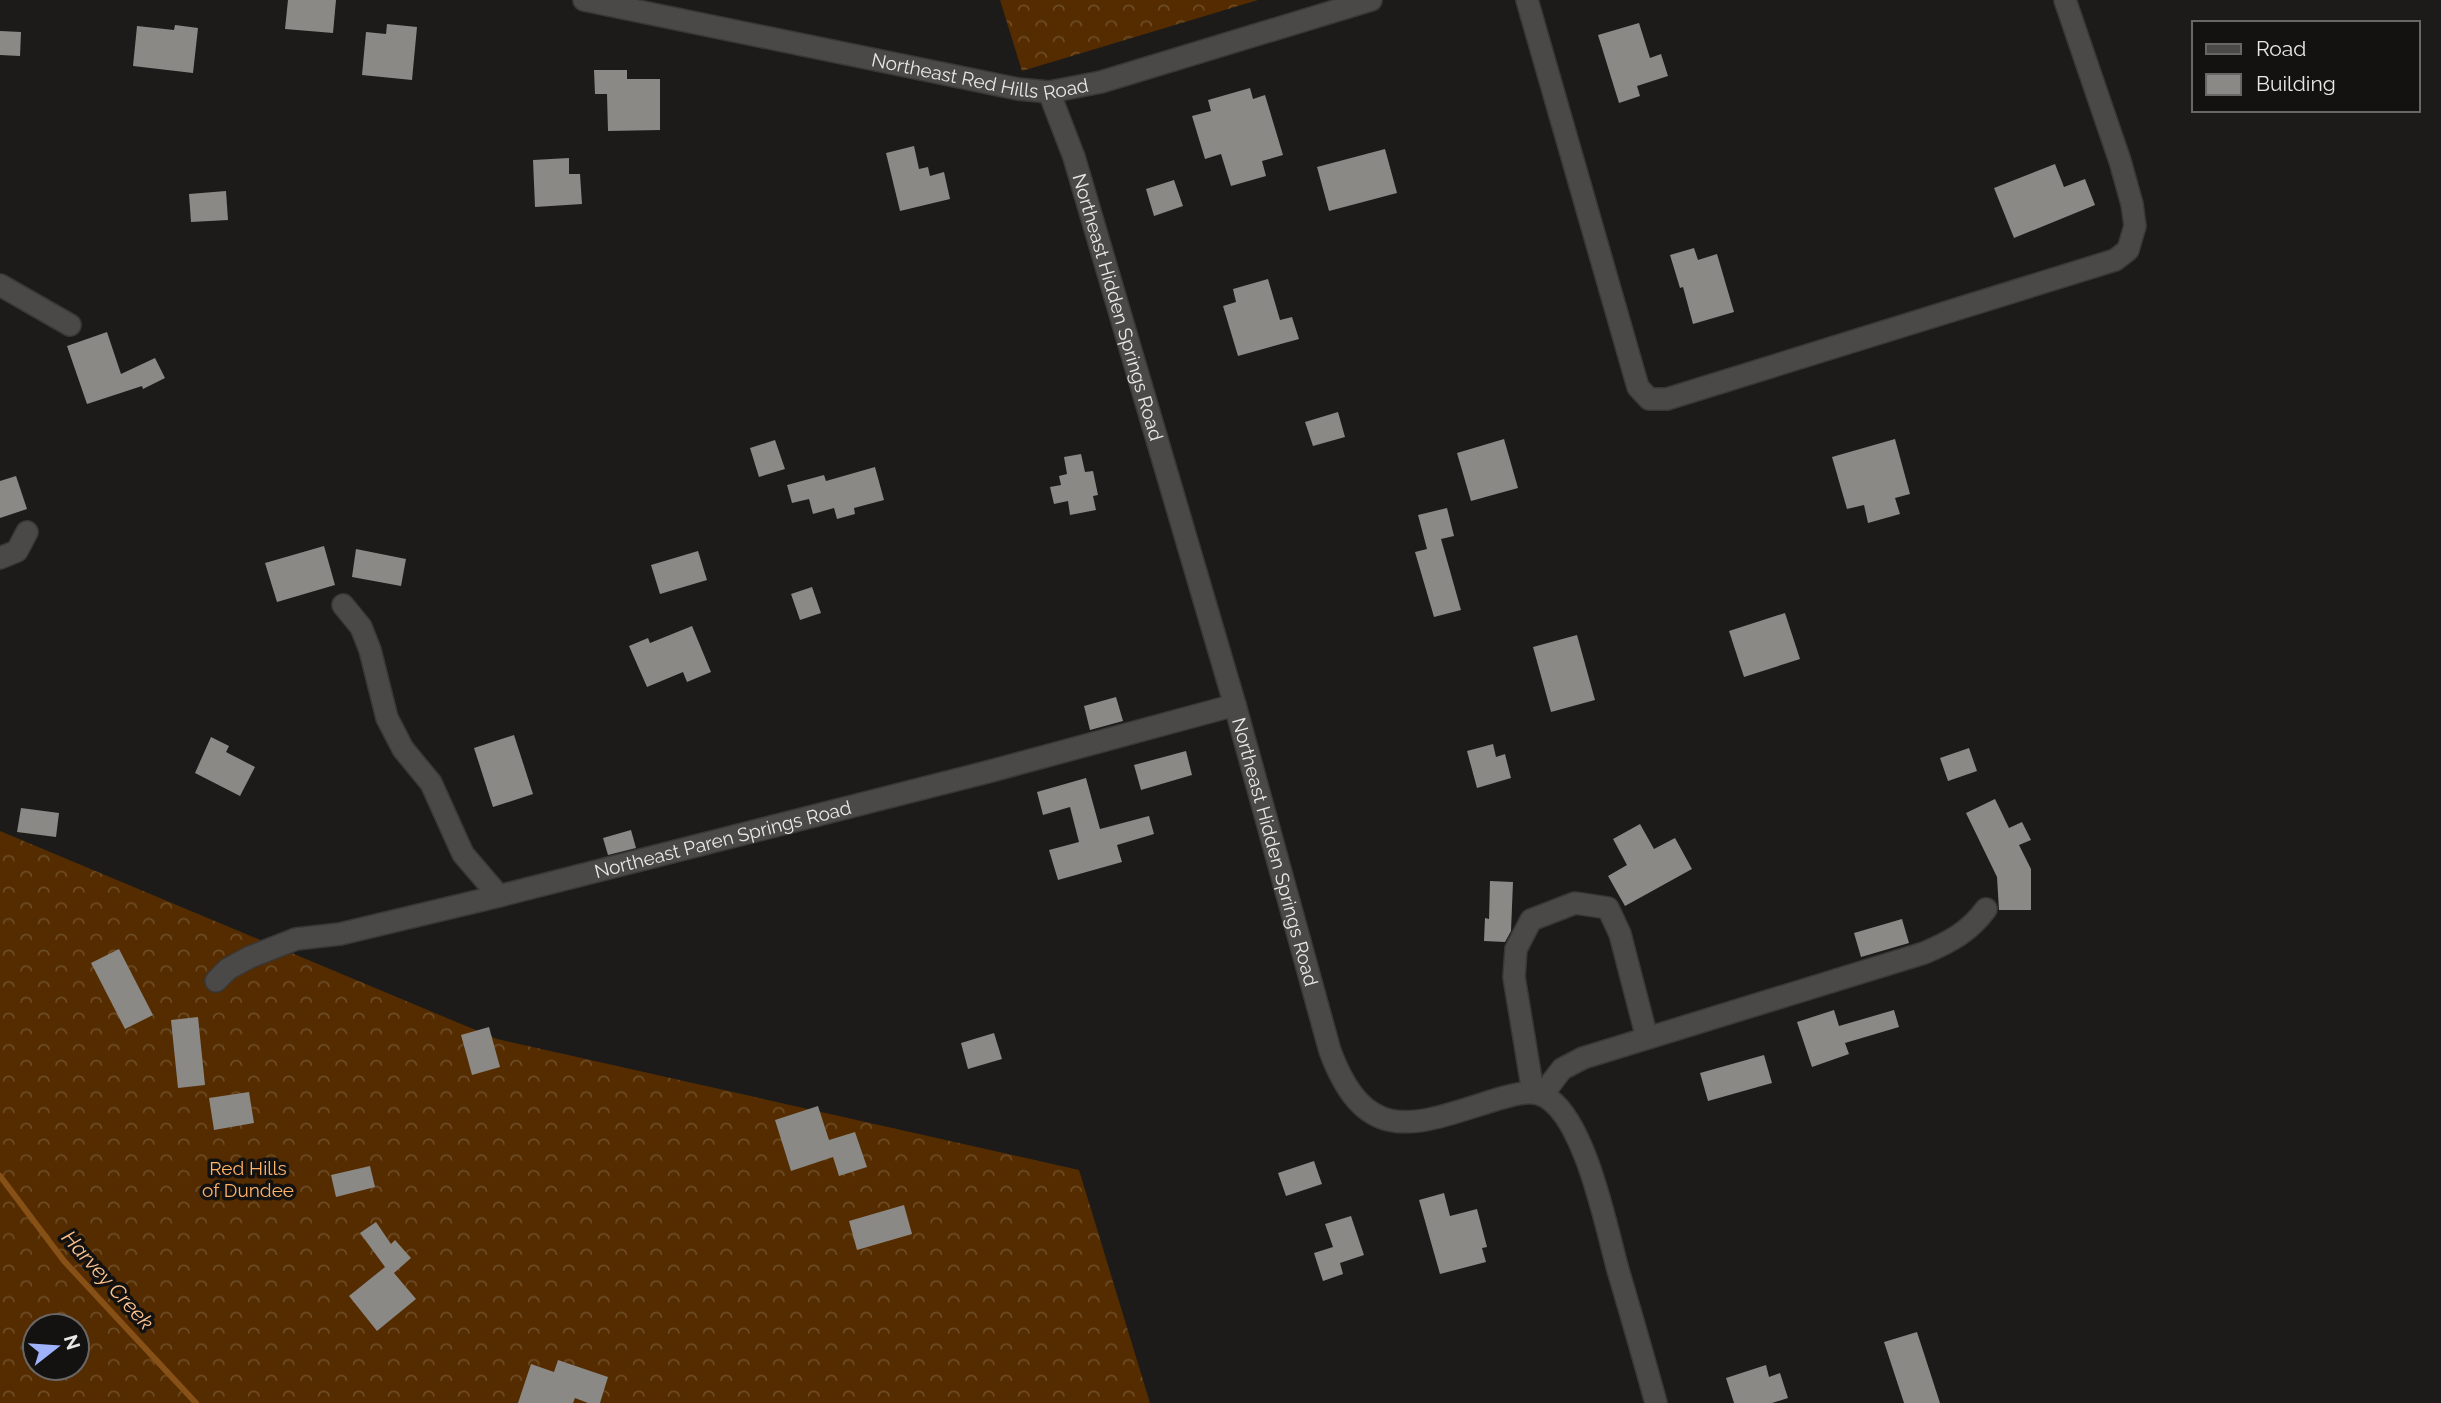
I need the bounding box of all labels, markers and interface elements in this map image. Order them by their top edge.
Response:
legend [2192,21,2420,112]
text: Road [2256,36,2306,61]
street label: Northeast Red Hills Road [870,48,1090,104]
text: Building [2256,71,2336,96]
street label: Northeast Hidden Springs Road [1068,171,1168,443]
street label: Northeast Hidden Springs Road [1228,715,1323,988]
street label: Northeast Paren Springs Road [592,796,853,882]
park label: Red Hills of Dundee [202,1157,294,1201]
water label: Harvey Creek [57,1225,159,1335]
north arrow [21,1312,91,1382]
text: N [60,1332,85,1352]

